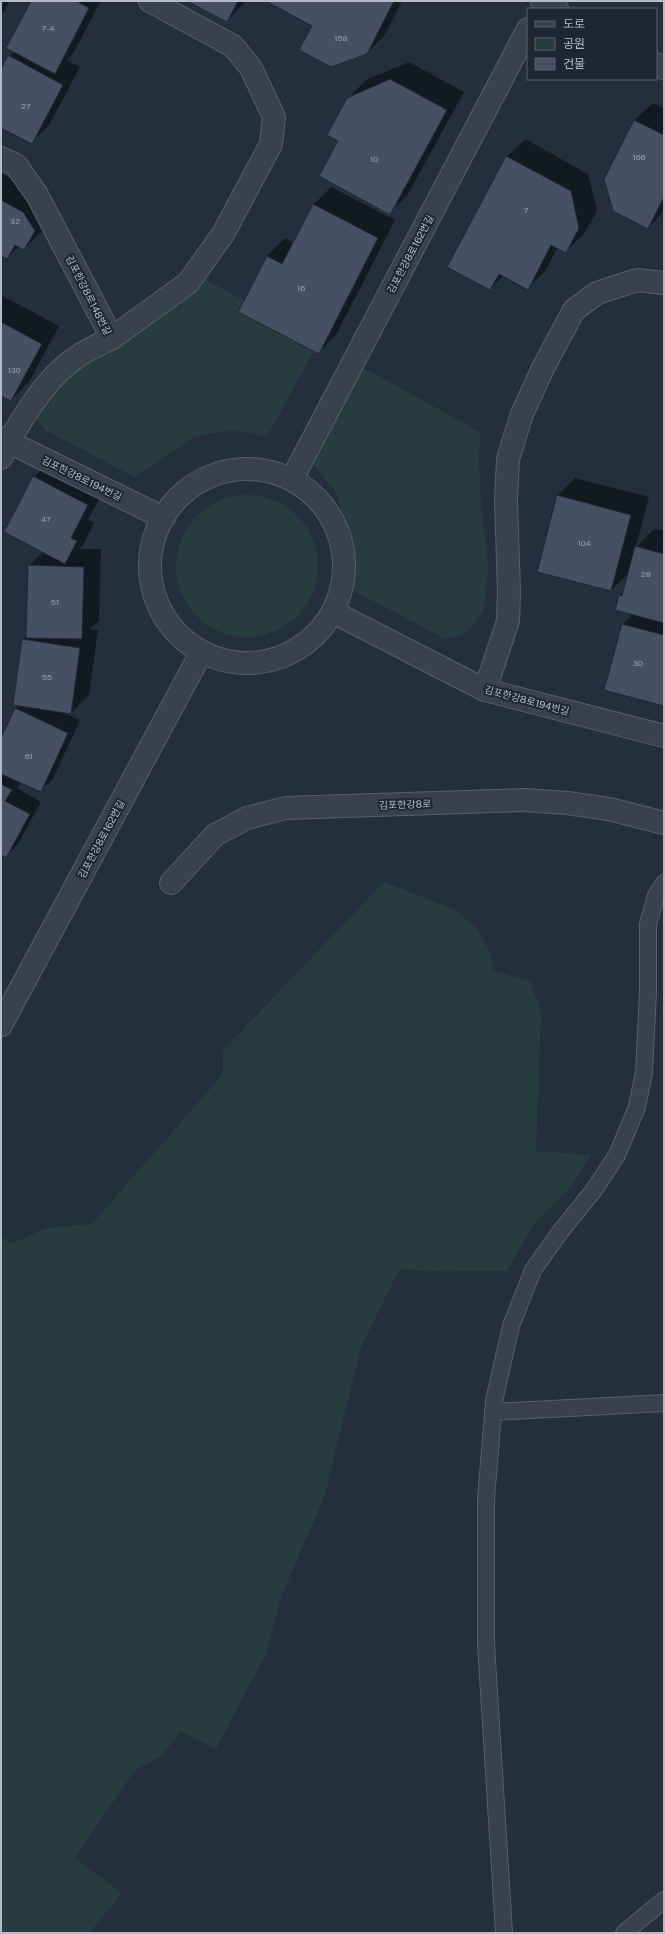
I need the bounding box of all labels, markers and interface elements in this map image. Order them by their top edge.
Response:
legend [527,8,657,80]
text: 도로 [563,17,585,31]
house number: 7-4 [42,23,54,33]
house number: 158 [334,33,348,43]
text: 공원 [563,37,585,51]
text: 건물 [563,57,585,71]
house number: 27 [21,101,31,111]
house number: 166 [632,152,646,162]
house number: 10 [370,154,378,164]
house number: 7 [524,205,529,215]
street label: 김포한강8로162번길 [384,213,436,295]
house number: 32 [10,216,20,226]
street label: 김포한강8로148번길 [64,253,114,337]
house number: 16 [297,283,305,293]
house number: 130 [7,365,21,375]
street label: 김포한강8로194번길 [40,453,124,503]
house number: 47 [41,514,51,524]
house number: 104 [577,538,591,548]
house number: 28 [641,569,651,579]
house number: 51 [51,597,59,607]
house number: 30 [633,658,643,668]
house number: 55 [42,672,52,682]
street label: 김포한강8로194번길 [483,683,571,717]
house number: 61 [25,751,33,761]
street label: 김포한강8로 [379,797,431,811]
street label: 김포한강8로162번길 [75,798,127,880]

